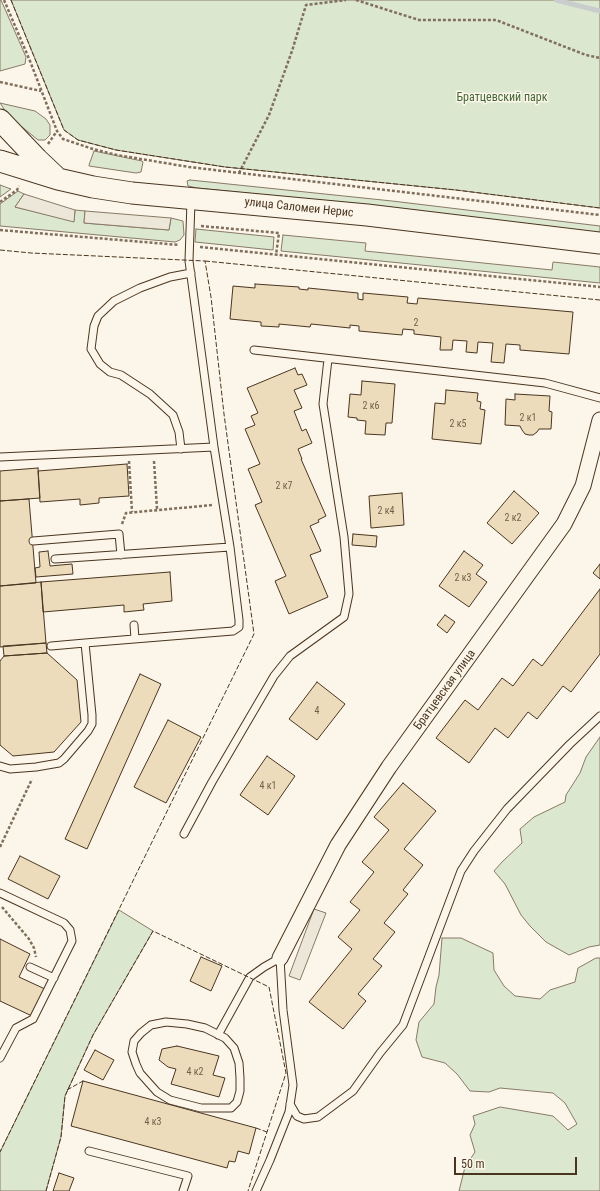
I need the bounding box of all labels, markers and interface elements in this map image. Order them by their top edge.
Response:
park label: Братцевский парк [456,91,548,105]
street label: улица Саломеи Нерис [244,195,354,221]
house number: 2 [414,317,418,329]
house number: 2 к6 [363,400,379,412]
house number: 2 к1 [520,412,536,424]
house number: 2 к5 [450,418,466,430]
house number: 2 к7 [276,480,292,492]
house number: 2 к4 [378,505,394,517]
house number: 2 к2 [505,512,521,524]
house number: 2 к3 [455,572,471,584]
street label: Братцевская улица [411,647,479,733]
house number: 4 [315,705,319,717]
house number: 4 к1 [260,780,276,792]
house number: 4 к2 [187,1066,203,1078]
house number: 4 к3 [145,1116,161,1128]
scale bar [456,1149,579,1175]
text: 50 m [461,1157,485,1171]

